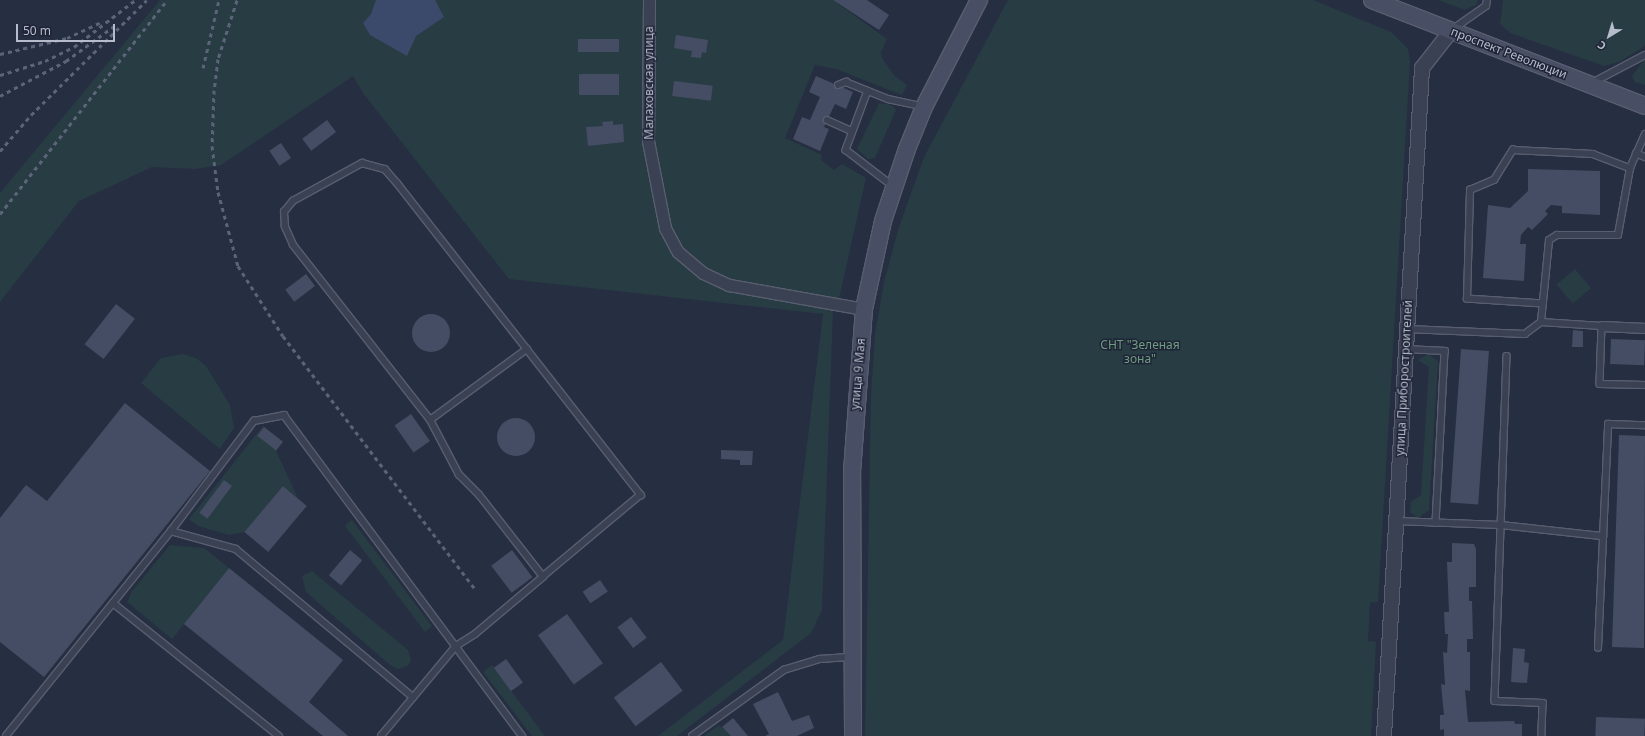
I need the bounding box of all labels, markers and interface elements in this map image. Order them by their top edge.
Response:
scale bar [18,16,117,42]
north arrow [1589,16,1629,56]
text: 50 m [23,22,51,39]
street label: проспект Революции [1449,24,1569,82]
street label: Малаховская улица [642,26,656,140]
text: С [1594,38,1609,54]
street label: улица Приборостроителей [1393,300,1415,456]
street label: улица 9 Мая [848,338,868,410]
park label: СНТ "Зеленая зона" [1100,338,1180,366]

